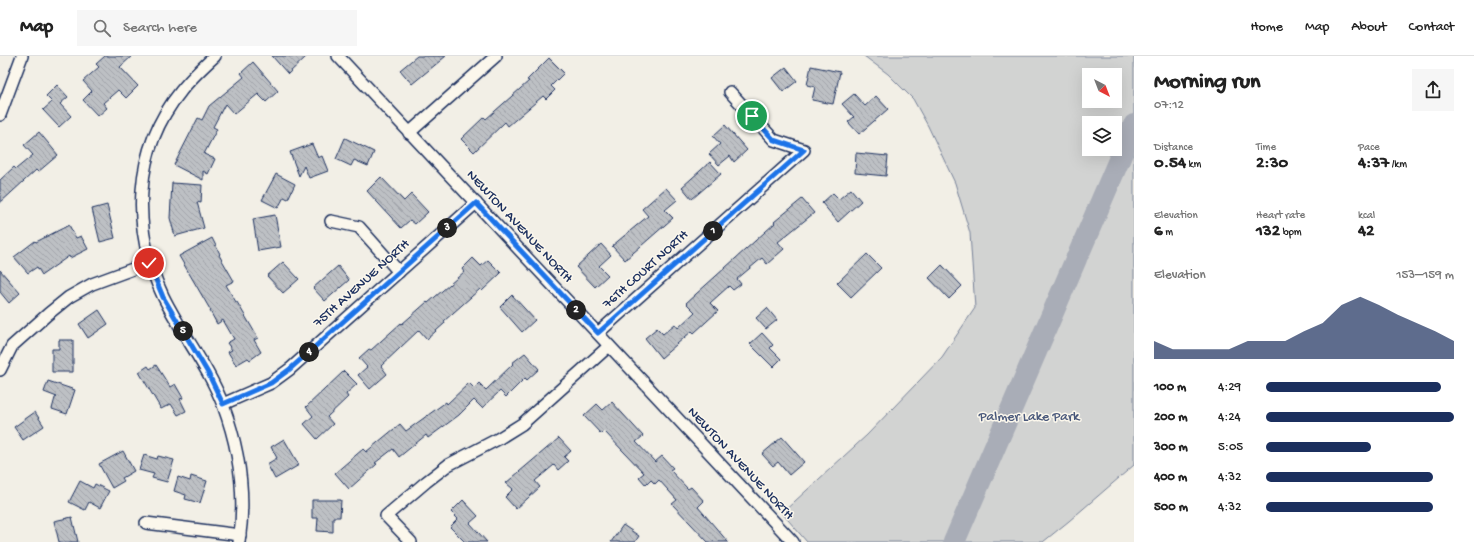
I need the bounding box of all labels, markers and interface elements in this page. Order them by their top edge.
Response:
search box [77,10,357,46]
text: Map [20,16,53,39]
icon: search [91,17,113,39]
text: Search here [123,19,197,37]
text: Home [1251,19,1283,36]
text: Map [1305,19,1329,36]
text: About [1351,19,1387,36]
text: Contact [1409,19,1454,36]
north arrow [1082,68,1122,108]
map controls [1082,68,1122,156]
button: share [1412,69,1454,111]
text: Morning run [1154,70,1260,96]
text: 07:12 [1154,98,1184,113]
pin [735,99,769,133]
icon: arrive [741,105,763,127]
button: layers [1082,116,1122,156]
text: Distance [1154,142,1193,154]
text: Time [1256,142,1276,154]
text: Pace [1358,142,1380,154]
text: 0.54 [1154,154,1186,174]
text: 2:30 [1256,154,1288,174]
text: 4:37 [1358,154,1389,174]
text: km [1186,159,1201,171]
text: /km [1389,159,1407,171]
street label: NEWTON AVENUE NORTH [462,167,576,288]
text: Elevation [1154,210,1198,222]
text: Heart rate [1256,210,1305,222]
text: kcal [1358,210,1375,222]
pin: 3 [437,218,457,238]
pin: 1 [703,221,723,241]
text: 3 [444,222,450,234]
text: 6 [1154,222,1163,242]
text: 132 [1256,222,1280,242]
text: 42 [1358,222,1374,242]
text: 1 [711,225,715,237]
street label: 76TH COURT NORTH [599,226,693,314]
text: m [1163,227,1173,239]
text: bpm [1280,227,1302,239]
street label: 75TH AVENUE NORTH [310,236,414,332]
pin [132,246,166,280]
icon: check [138,252,160,274]
text: Elevation [1154,268,1206,283]
text: 153–159 m [1396,268,1454,283]
pin: 2 [566,300,586,320]
text: 2 [573,304,579,316]
pin: 5 [173,321,193,341]
text: 5 [180,325,186,337]
pin: 4 [299,342,319,362]
text: 4 [306,346,312,358]
text: 100 m [1154,380,1186,395]
text: 4:29 [1218,380,1241,395]
street label: NEWTON AVENUE NORTH [683,404,797,525]
park label: Palmer Lake Park [978,409,1081,426]
text: 200 m [1154,410,1187,425]
text: 4:24 [1218,410,1241,425]
text: 300 m [1154,440,1188,455]
text: 5:05 [1218,440,1243,455]
text: 400 m [1154,470,1187,485]
text: 4:32 [1218,470,1241,485]
text: 500 m [1154,500,1188,515]
text: 4:32 [1218,500,1241,515]

